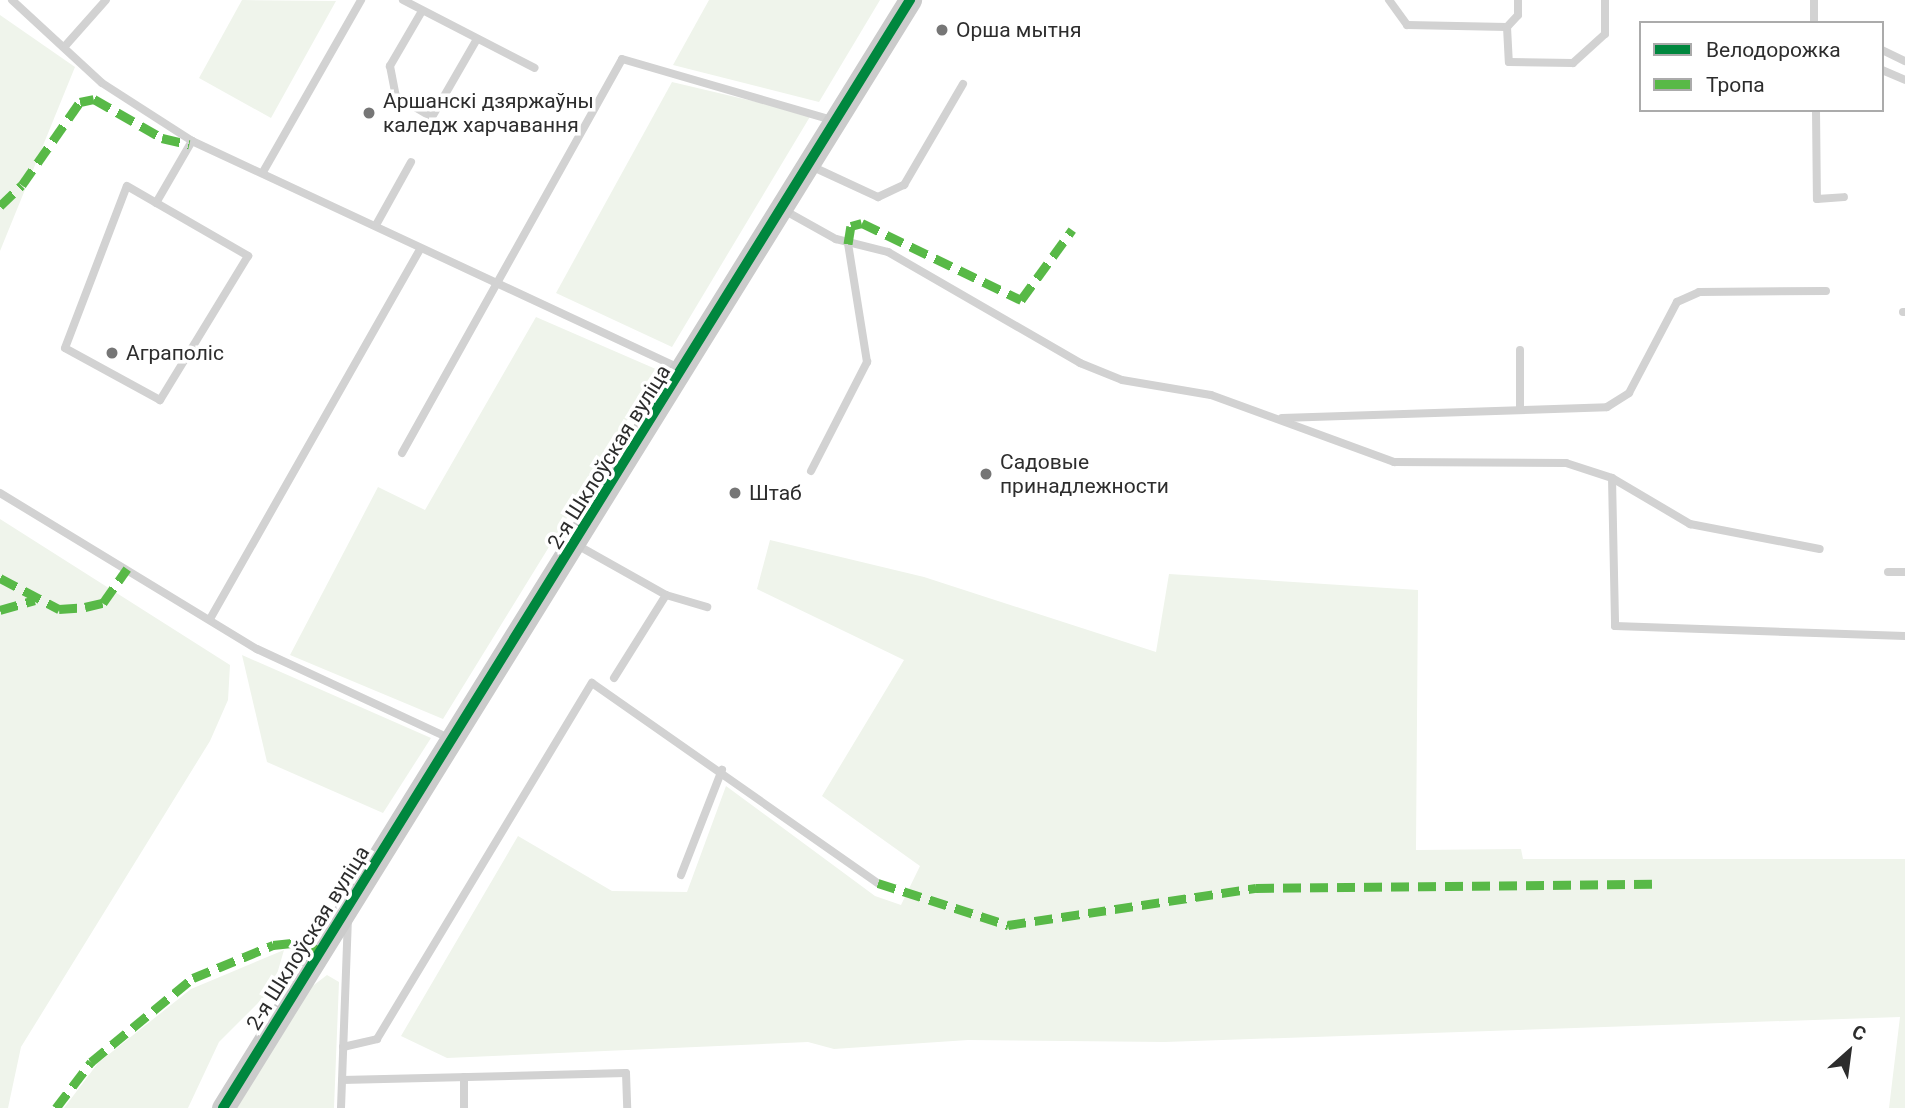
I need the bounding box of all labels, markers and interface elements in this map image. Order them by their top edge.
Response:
place label: Орша мытня [956,17,1081,43]
legend [1639,21,1884,112]
marker: Орша мытня [934,22,950,38]
text: Велодорожка [1706,38,1841,62]
text: Тропа [1706,73,1765,97]
place label: Аршанскі дзяржаўны каледж харчавання [383,88,594,138]
marker: Аршанскі дзяржаўны каледж харчавання [361,105,377,121]
place label: Аграполіс [126,340,224,366]
marker: Аграполіс [104,345,120,361]
street label: 2-я Шклоўская вуліца [542,360,676,554]
place label: Садовые принадлежности [1000,449,1169,499]
marker: Садовые принадлежности [978,466,994,482]
place label: Штаб [749,480,802,506]
marker: Штаб [727,485,743,501]
street label: 2-я Шклоўская вуліца [241,841,375,1035]
north arrow [1814,1017,1884,1087]
text: С [1848,1020,1870,1046]

